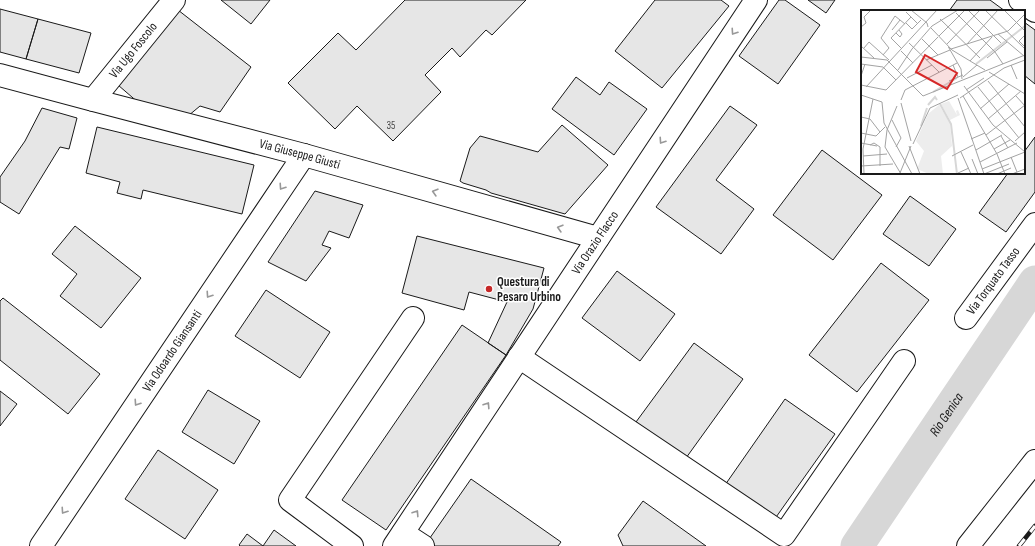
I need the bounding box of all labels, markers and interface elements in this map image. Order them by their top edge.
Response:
inset map [861,10,1025,174]
street label: Via Ugo Foscolo [106,19,161,82]
one-way arrow [732,28,739,35]
house number: 35 [386,119,396,132]
street label: Via Giuseppe Giusti [258,136,342,173]
one-way arrow [659,137,667,144]
one-way arrow [279,183,287,190]
one-way arrow [432,188,439,197]
street label: Via Orazio Flacco [568,208,622,277]
one-way arrow [557,224,564,233]
street label: Via Torquato Tasso [963,244,1023,318]
place label: Questura di Pesaro Urbino [497,274,561,305]
marker: Questura di Pesaro Urbino [484,284,494,294]
one-way arrow [207,291,214,298]
street label: Via Odoardo Giansanti [139,307,205,395]
water label: Rio Genica [925,389,967,439]
one-way arrow [134,399,142,406]
one-way arrow [483,402,490,409]
one-way arrow [61,507,69,514]
one-way arrow [411,511,418,518]

